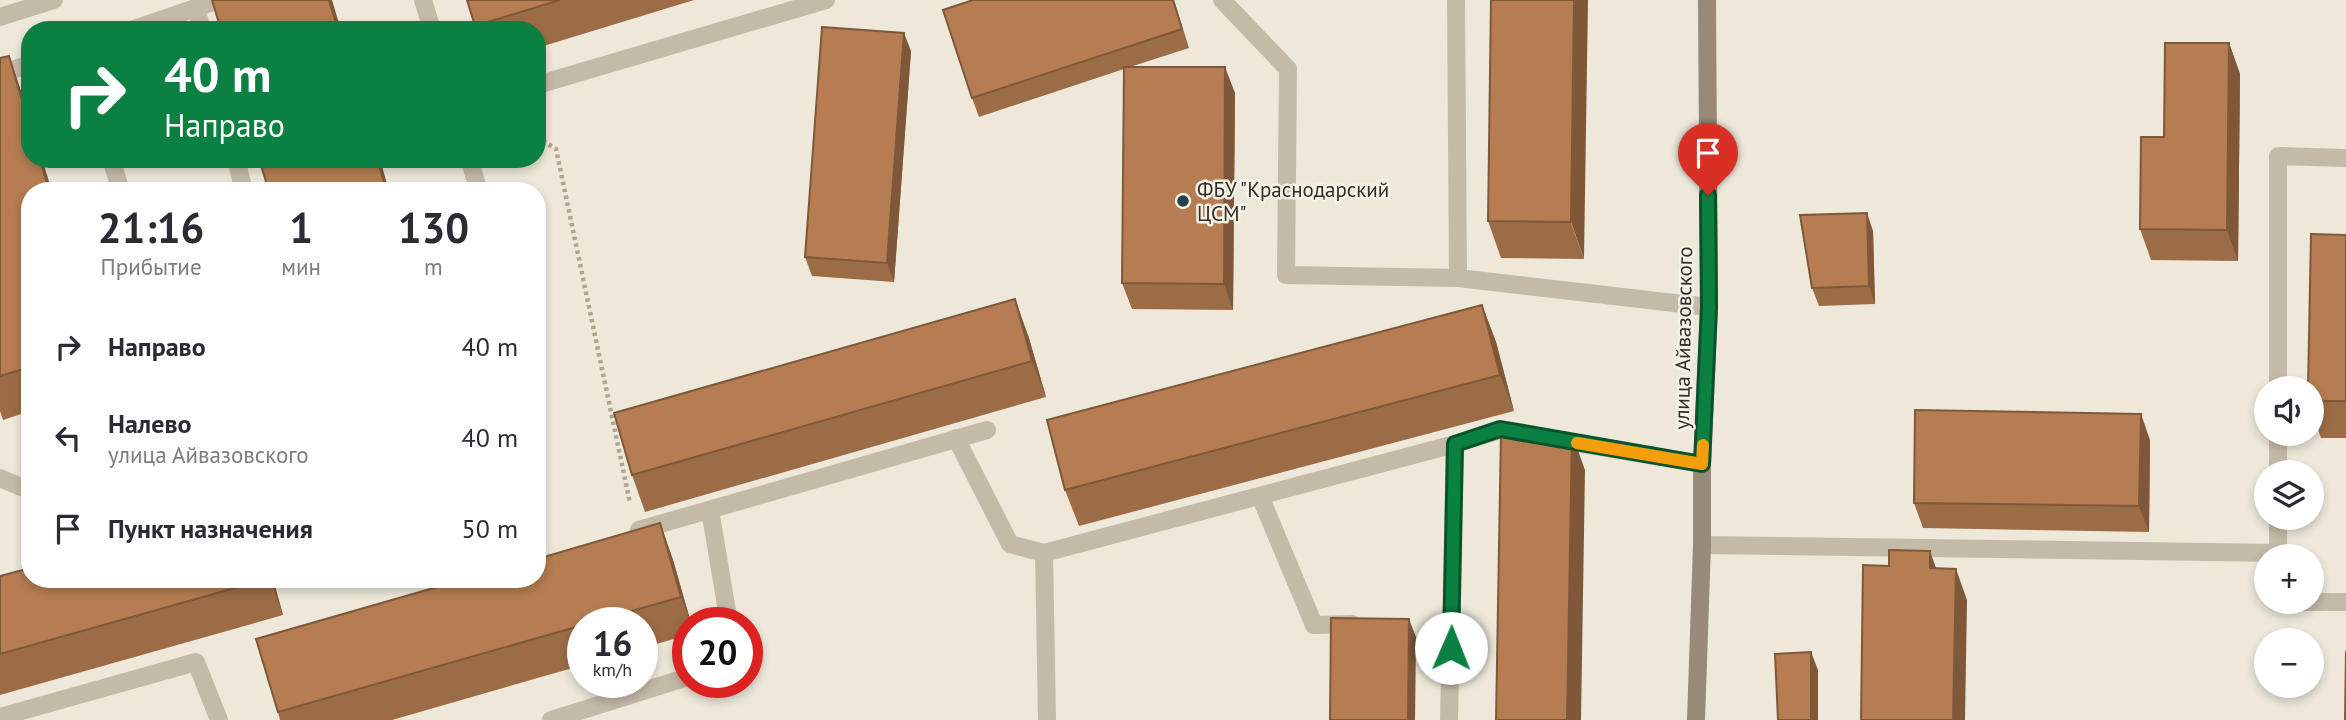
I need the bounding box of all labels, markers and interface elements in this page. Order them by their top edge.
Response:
text: 40 m [164,42,271,106]
icon: right [49,49,140,140]
text: Направо [164,104,285,146]
pin [1678,123,1738,195]
icon: arrive [1689,134,1727,172]
place label: ФБУ "Краснодарский ЦСМ" [1197,176,1389,227]
marker: ФБУ "Краснодарский ЦСМ" [1175,193,1191,209]
text: 21:16 [98,200,204,255]
text: 1 [289,200,313,255]
text: 130 [398,200,469,255]
street label: улица Айвазовского [1668,246,1698,430]
text: Прибытие [101,252,202,281]
text: мин [281,252,321,281]
text: m [424,252,443,281]
icon: right [49,328,87,366]
text: Направо [108,330,206,363]
text: 40 m [462,330,518,363]
map controls [2254,376,2324,698]
button: sound [2254,376,2324,446]
text: Налево [108,407,192,440]
icon: left [49,419,87,457]
text: 40 m [462,421,518,454]
text: улица Айвазовского [108,440,309,469]
button: layers [2254,460,2324,530]
icon: arrive [49,510,87,548]
text: Пункт назначения [108,512,313,545]
text: 50 m [462,512,518,545]
button: + [2254,544,2324,614]
speed limit sign: 20 [672,607,763,698]
position arrow [1414,611,1488,685]
text: 16 [593,620,632,666]
button: − [2254,628,2324,698]
text: km/h [593,658,632,681]

